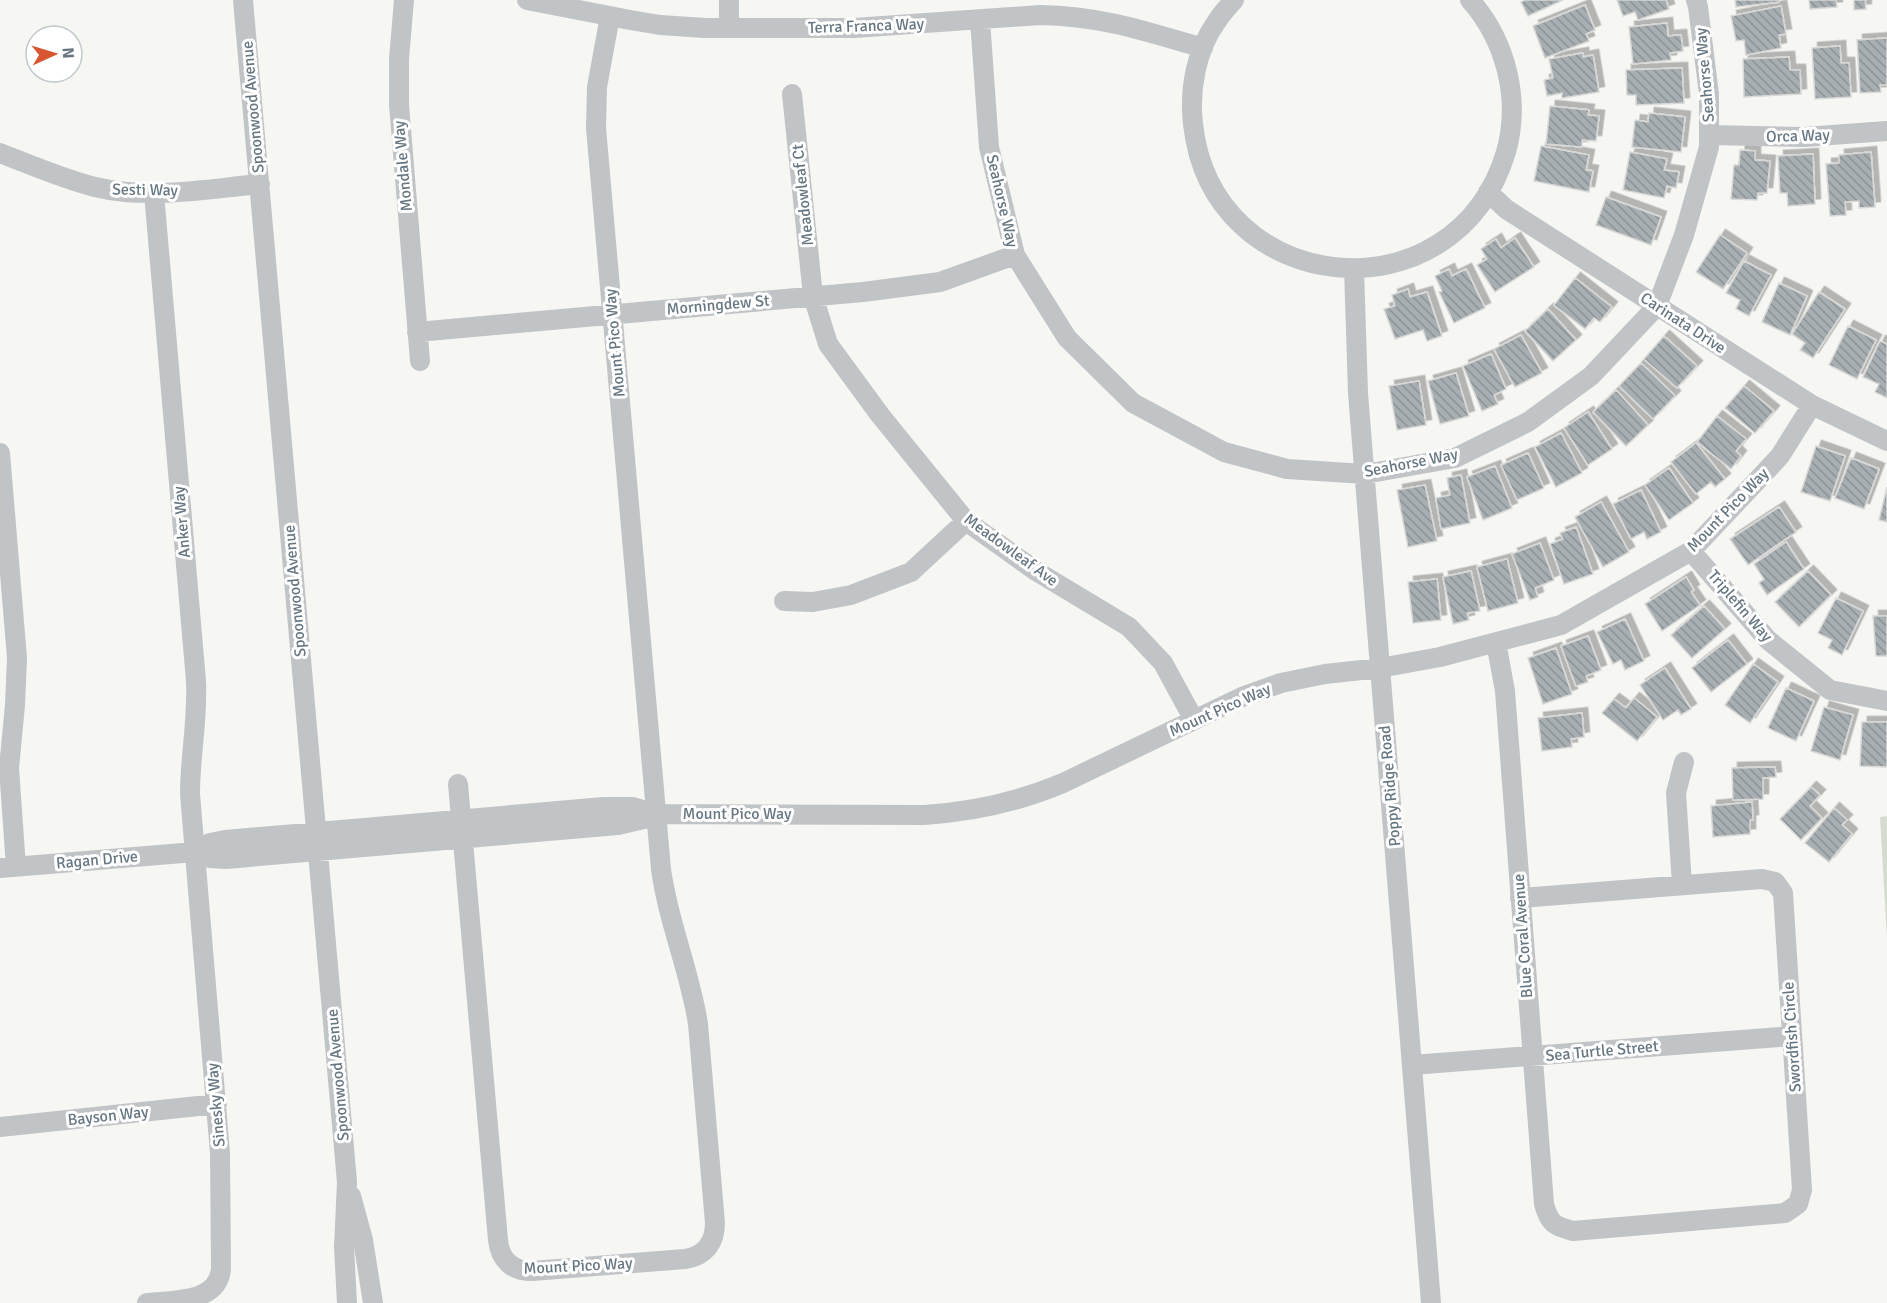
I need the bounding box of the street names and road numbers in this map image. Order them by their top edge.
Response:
street label: Terra Franca Way [808,14,925,38]
street label: Seahorse Way [1691,26,1719,123]
street label: Spoonwood Avenue [237,40,269,174]
street label: Mondale Way [389,119,417,212]
street label: Orca Way [1766,125,1831,147]
street label: Meadowleaf Ct [788,143,818,247]
street label: Seahorse Way [982,153,1023,250]
street label: Sesti Way [112,179,179,201]
street label: Mount Pico Way [600,287,630,398]
street label: Carinata Drive [1637,288,1729,358]
street label: Morningdew St [666,291,771,319]
street label: Seahorse Way [1363,444,1460,482]
street label: Mount Pico Way [1683,463,1773,556]
street label: Anker Way [169,485,195,559]
street label: Meadowleaf Ave [960,509,1062,591]
street label: Spoonwood Avenue [279,524,311,658]
street label: Triplefin Way [1703,566,1777,646]
street label: Mount Pico Way [1166,678,1274,741]
street label: Poppy Ridge Road [1375,725,1405,847]
street label: Mount Pico Way [683,804,792,824]
street label: Ragan Drive [55,846,139,874]
street label: Blue Coral Avenue [1509,873,1537,999]
street label: Swordfish Circle [1778,981,1806,1093]
street label: Spoonwood Avenue [322,1008,354,1142]
street label: Sea Turtle Street [1545,1036,1660,1066]
street label: Sinesky Way [202,1062,230,1148]
street label: Bayson Way [67,1102,150,1130]
street label: Mount Pico Way [523,1253,633,1279]

